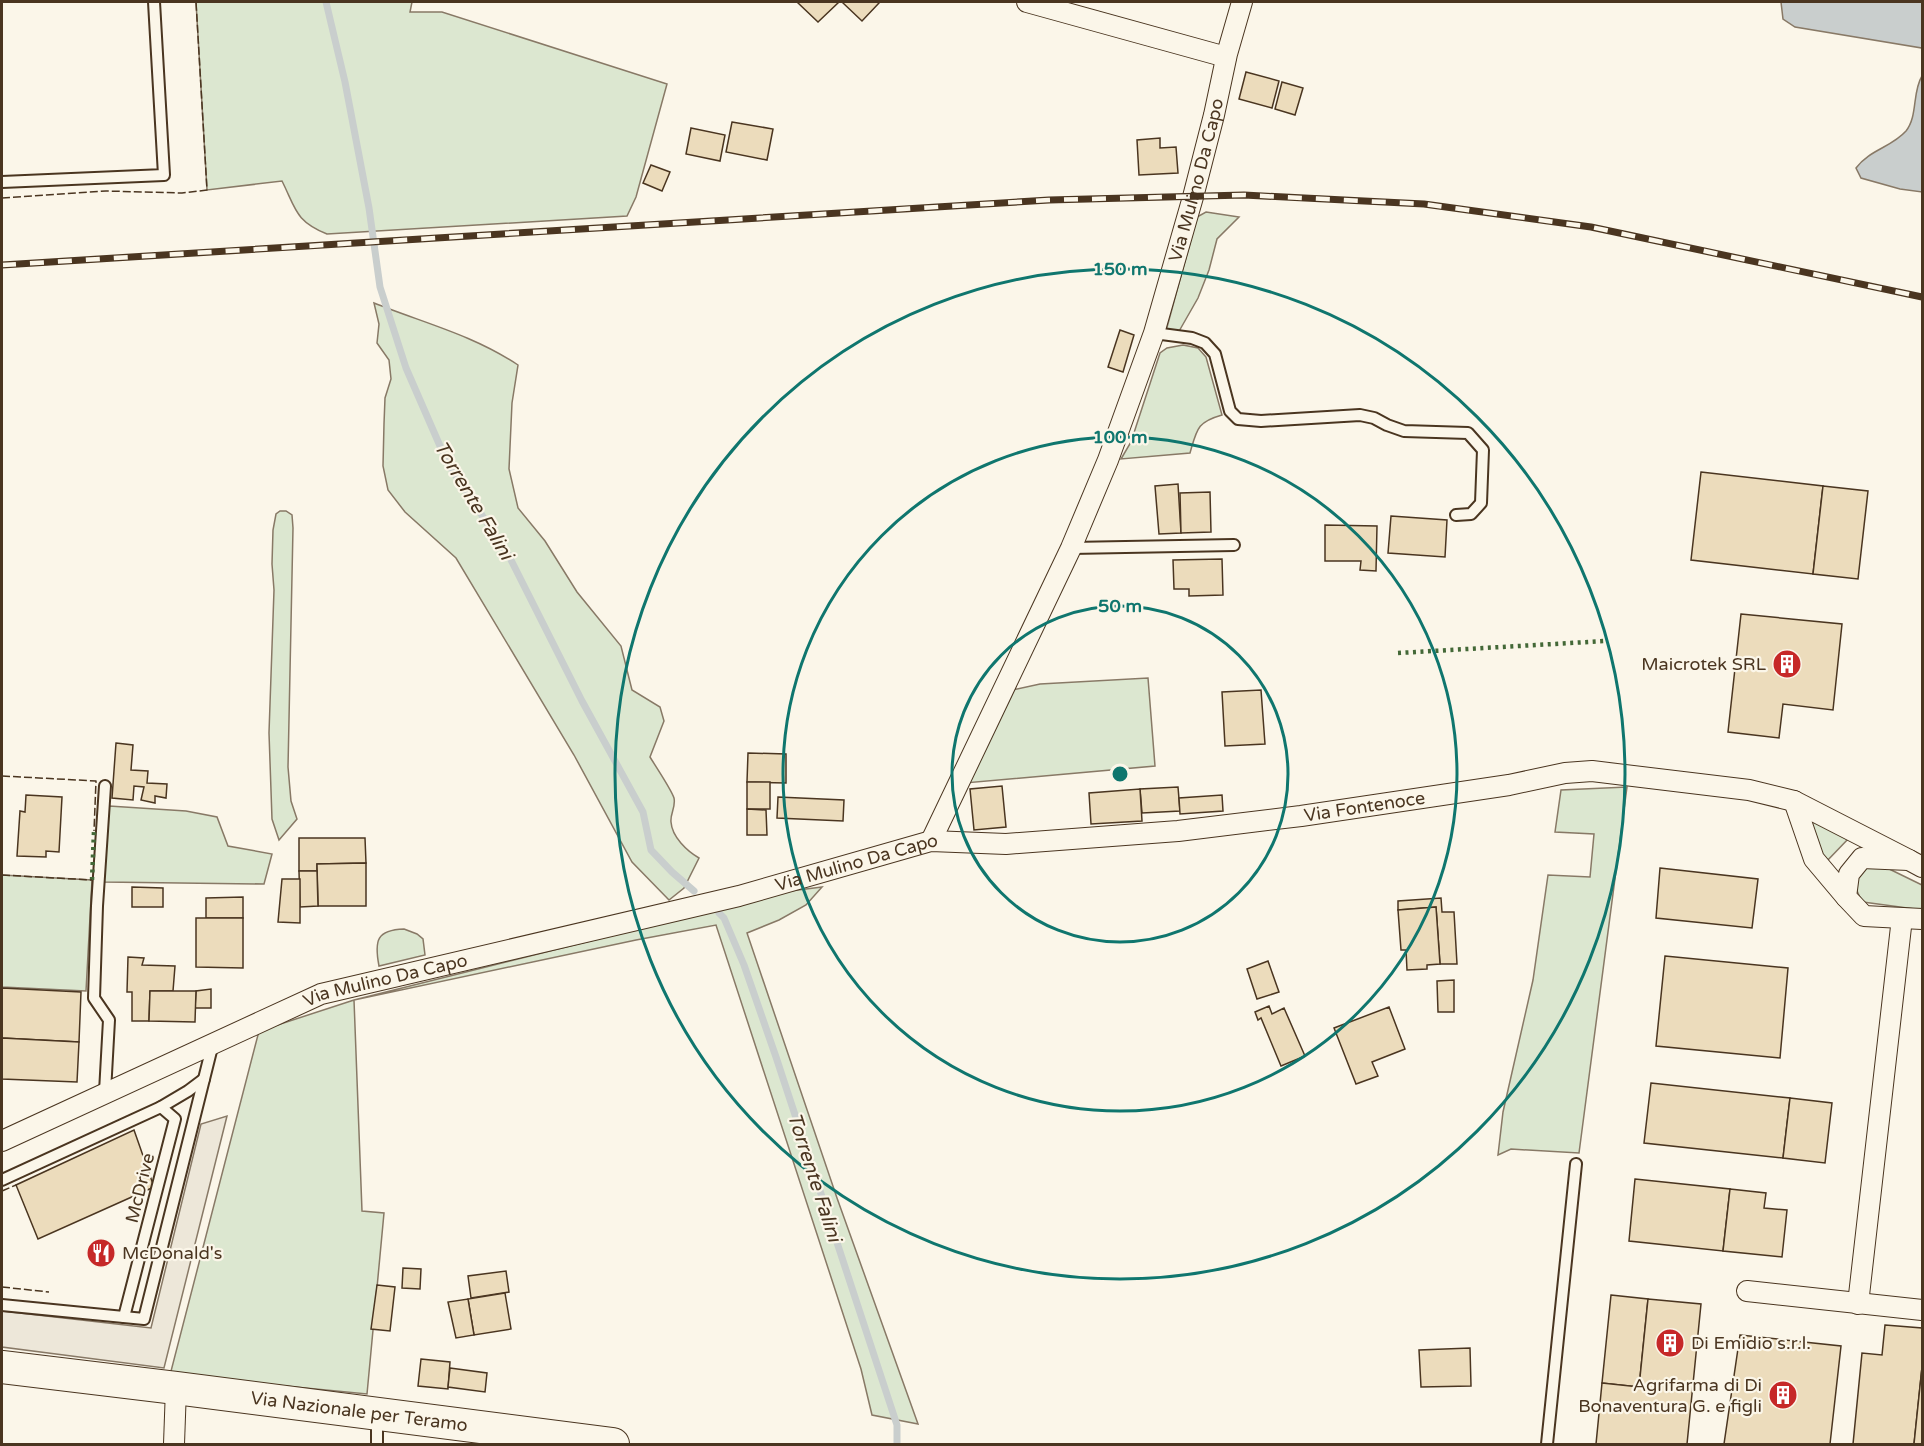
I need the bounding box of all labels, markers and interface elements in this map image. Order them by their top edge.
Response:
street label: Via Mulino Da Capo [1164,96,1228,264]
text: 150 m [1092,258,1148,280]
text: 100 m [1092,426,1148,448]
water label: Torrente Falini [428,437,520,567]
text: 50 m [1098,595,1142,617]
building icon: Maicrotek SRL [1771,648,1803,680]
place label: Maicrotek SRL [1641,653,1767,675]
centre of rings [1110,764,1130,784]
street label: Via Fontenoce [1303,787,1427,826]
street label: Via Mulino Da Capo [773,830,938,896]
street label: Via Mulino Da Capo [300,949,470,1012]
water label: Torrente Falini [782,1110,847,1248]
street label: McDrive [121,1151,159,1225]
restaurant icon: McDonald's [85,1237,117,1269]
place label: McDonald's [122,1242,222,1264]
building icon: Di Emidio s.r.l. [1654,1327,1686,1359]
place label: Di Emidio s.r.l. [1691,1332,1811,1354]
place label: Agrifarma di Di Bonaventura G. e figli [1578,1374,1762,1417]
building icon: Agrifarma di Di Bonaventura G. e figli [1767,1379,1799,1411]
street label: Via Nazionale per Teramo [249,1387,469,1436]

